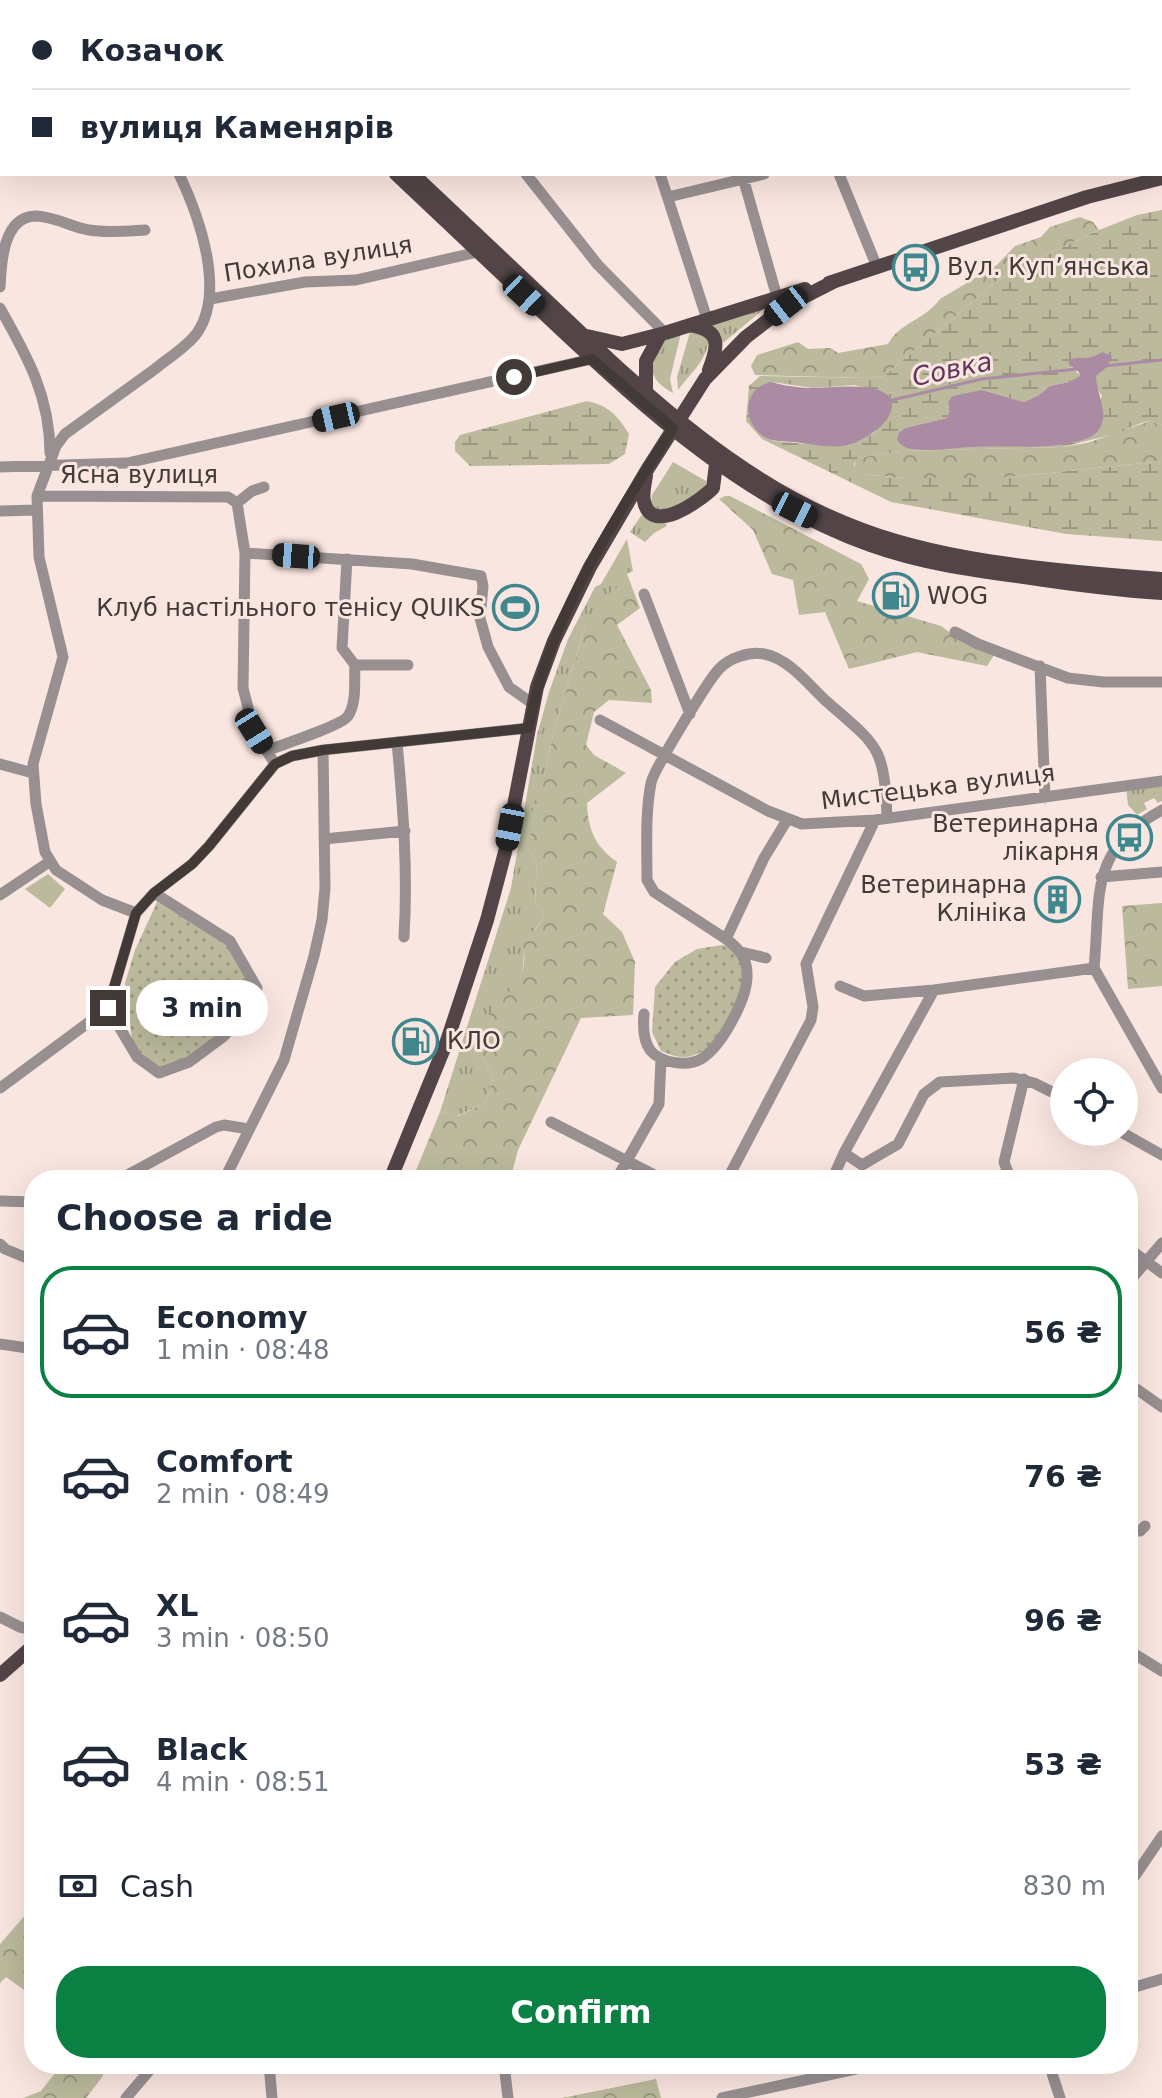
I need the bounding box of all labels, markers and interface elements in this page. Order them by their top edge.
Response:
text: Козачок [80,33,224,68]
text: вулиця Каменярів [80,110,394,145]
street label: Похила вулиця [222,230,414,288]
bus stop icon: Вул. Куп’янська [892,243,940,291]
place label: Вул. Куп’янська [947,253,1150,281]
car [498,270,550,320]
car [760,282,812,330]
water label: Совка [909,346,995,392]
route start [496,359,532,395]
car [310,400,362,434]
street label: Ясна вулиця [60,461,218,489]
car [768,488,822,532]
car [271,542,321,570]
fuel station icon: WOG [872,572,920,620]
place label: WOG [927,582,988,610]
sports icon: Клуб настільного тенісу QUIKS [492,584,540,632]
place label: Клуб настільного тенісу QUIKS [96,594,485,622]
car [231,704,277,758]
street label: Мистецька вулиця [819,759,1057,815]
car [494,801,526,853]
place label: Ветеринарна лікарня [932,810,1099,866]
bus stop icon: Ветеринарна лікарня [1106,814,1154,862]
place label: Ветеринарна Клініка [860,871,1027,927]
building icon: Ветеринарна Клініка [1034,875,1082,923]
callout: 3 min [136,980,268,1036]
route end [90,990,126,1026]
text: 3 min [161,993,243,1023]
fuel station icon: КЛО [392,1017,440,1065]
place label: КЛО [447,1027,501,1055]
map controls [1050,1058,1138,1146]
button: locate [1050,1058,1138,1146]
text: Choose a ride [56,1197,333,1238]
icon: car [60,1296,132,1368]
text: Economy [156,1300,308,1335]
text: 56 ₴ [1024,1315,1102,1350]
text: 1 min · 08:48 [156,1335,330,1365]
icon: car [60,1440,132,1512]
text: Comfort [156,1444,293,1479]
text: 76 ₴ [1024,1459,1102,1494]
text: 2 min · 08:49 [156,1479,330,1509]
icon: car [60,1584,132,1656]
text: XL [156,1588,198,1623]
text: 96 ₴ [1024,1603,1102,1638]
text: 3 min · 08:50 [156,1623,330,1653]
icon: car [60,1728,132,1800]
text: Black [156,1732,247,1767]
text: 53 ₴ [1024,1747,1102,1782]
text: 4 min · 08:51 [156,1767,330,1797]
icon: cash [56,1864,100,1908]
text: Cash [120,1869,194,1904]
text: 830 m [1023,1871,1106,1901]
button: Confirm [56,1966,1106,2058]

